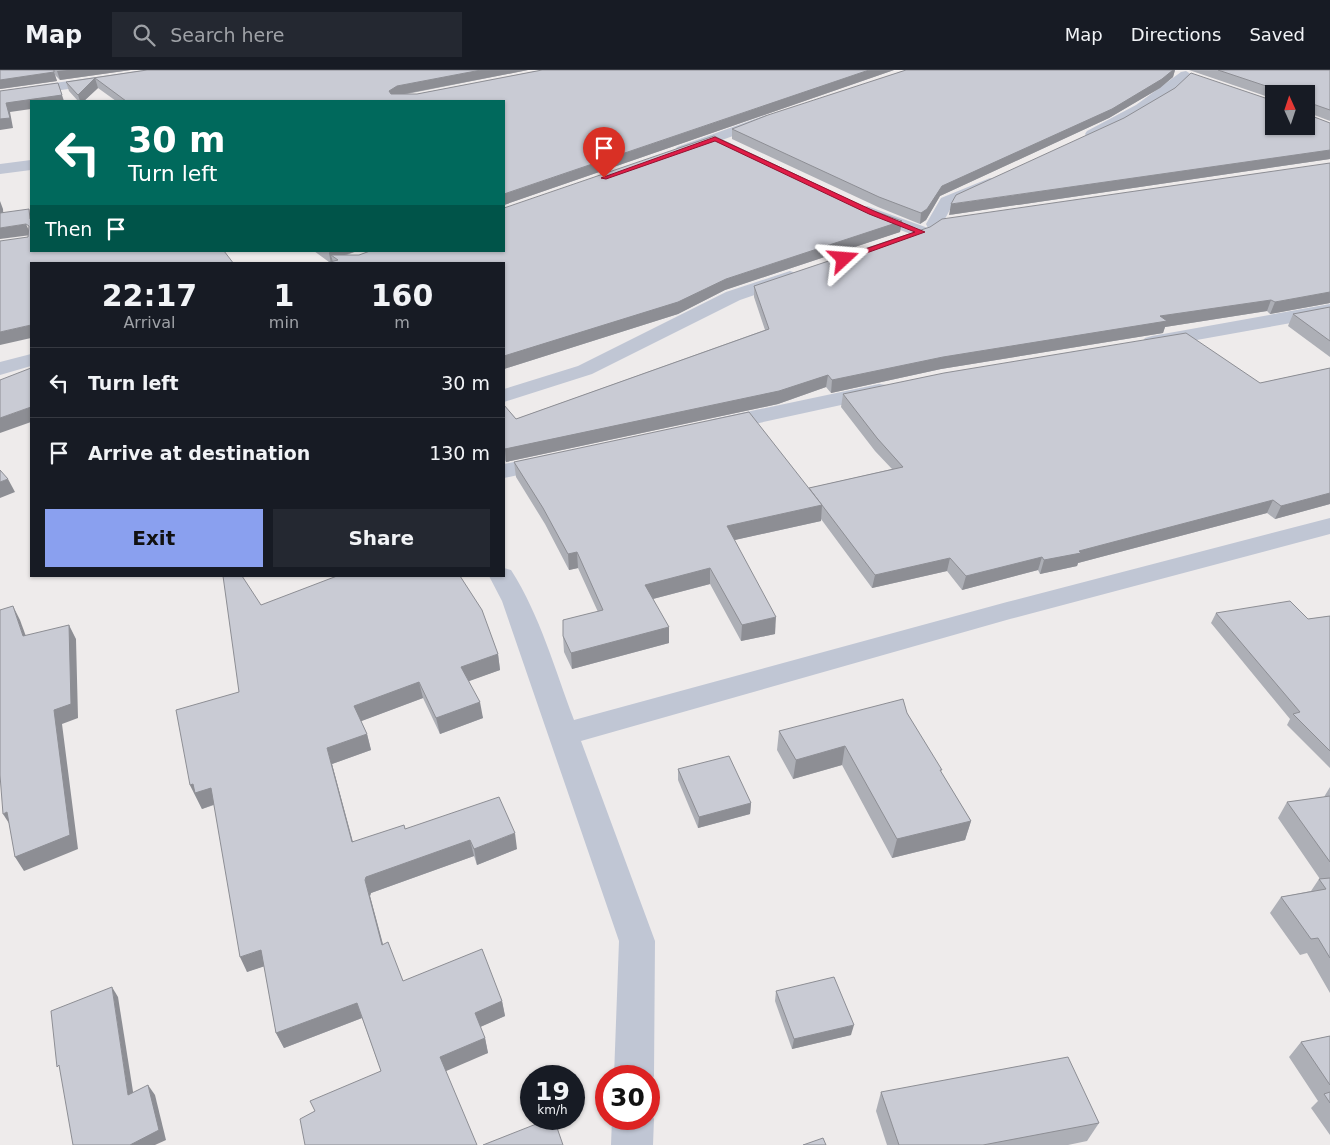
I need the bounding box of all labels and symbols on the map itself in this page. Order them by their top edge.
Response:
north arrow [1265,85,1315,135]
pin [583,127,625,178]
position arrow [817,232,869,284]
speed limit sign: 30 [595,1065,660,1130]

